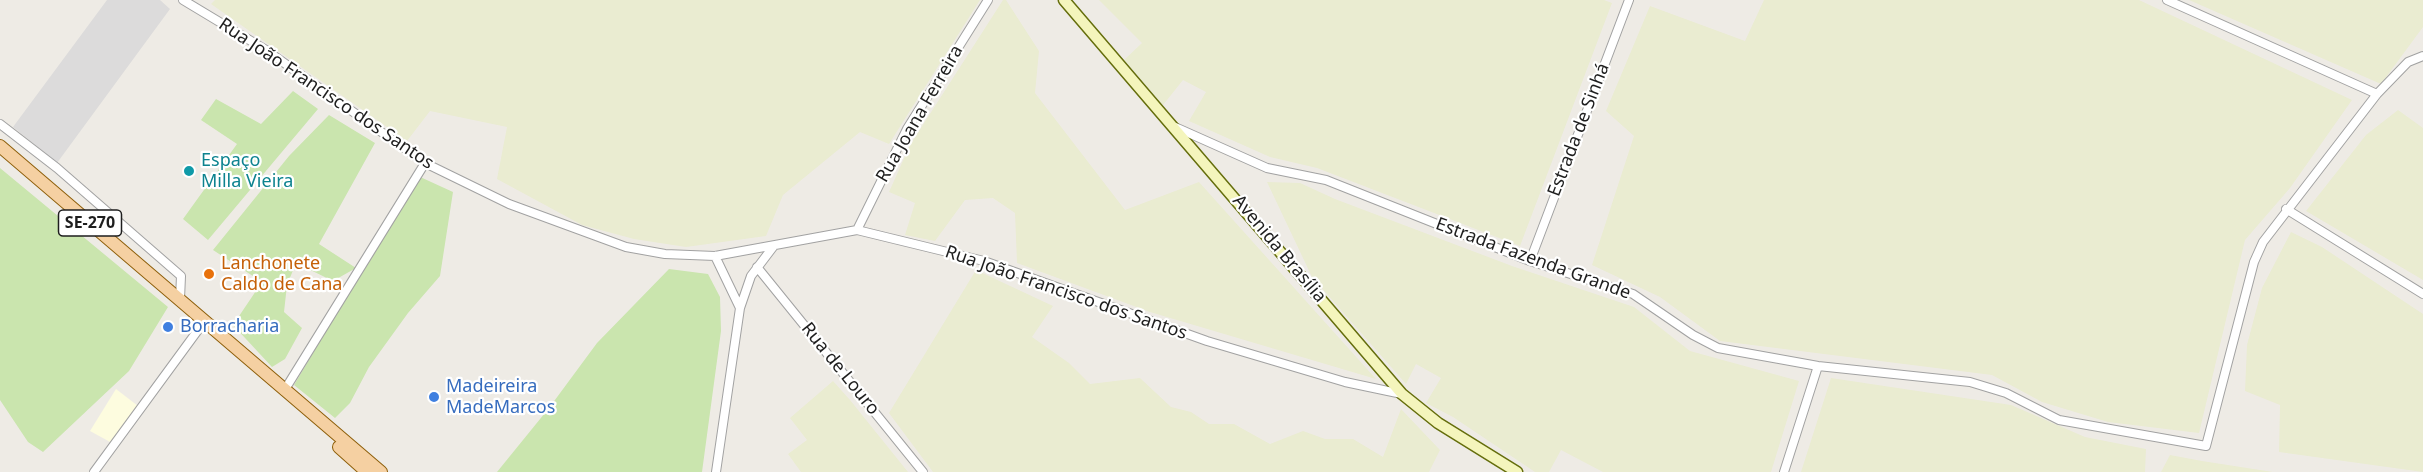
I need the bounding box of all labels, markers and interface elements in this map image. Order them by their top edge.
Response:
street label: Rua João Francisco dos Santos [214,14,438,174]
street label: Rua Joana Ferreira [872,42,968,186]
street label: Estrada de Sinhá [1544,60,1614,200]
place label: Espaço Milla Vieira [201,150,293,192]
marker: Espaço Milla Vieira [182,164,196,178]
street label: Avenida Brasília [1228,191,1330,307]
road number: SE-270 [58,210,122,236]
street label: Estrada Fazenda Grande [1433,214,1633,304]
street label: Rua João Francisco dos Santos [942,241,1190,345]
place label: Lanchonete Caldo de Cana [221,253,342,296]
marker: Lanchonete Caldo de Cana [202,267,216,281]
place label: Borracharia [180,316,279,338]
street label: Rua de Louro [796,319,884,419]
marker: Borracharia [161,320,175,334]
place label: Madeireira MadeMarcos [446,376,555,418]
marker: Madeireira MadeMarcos [427,390,441,404]

